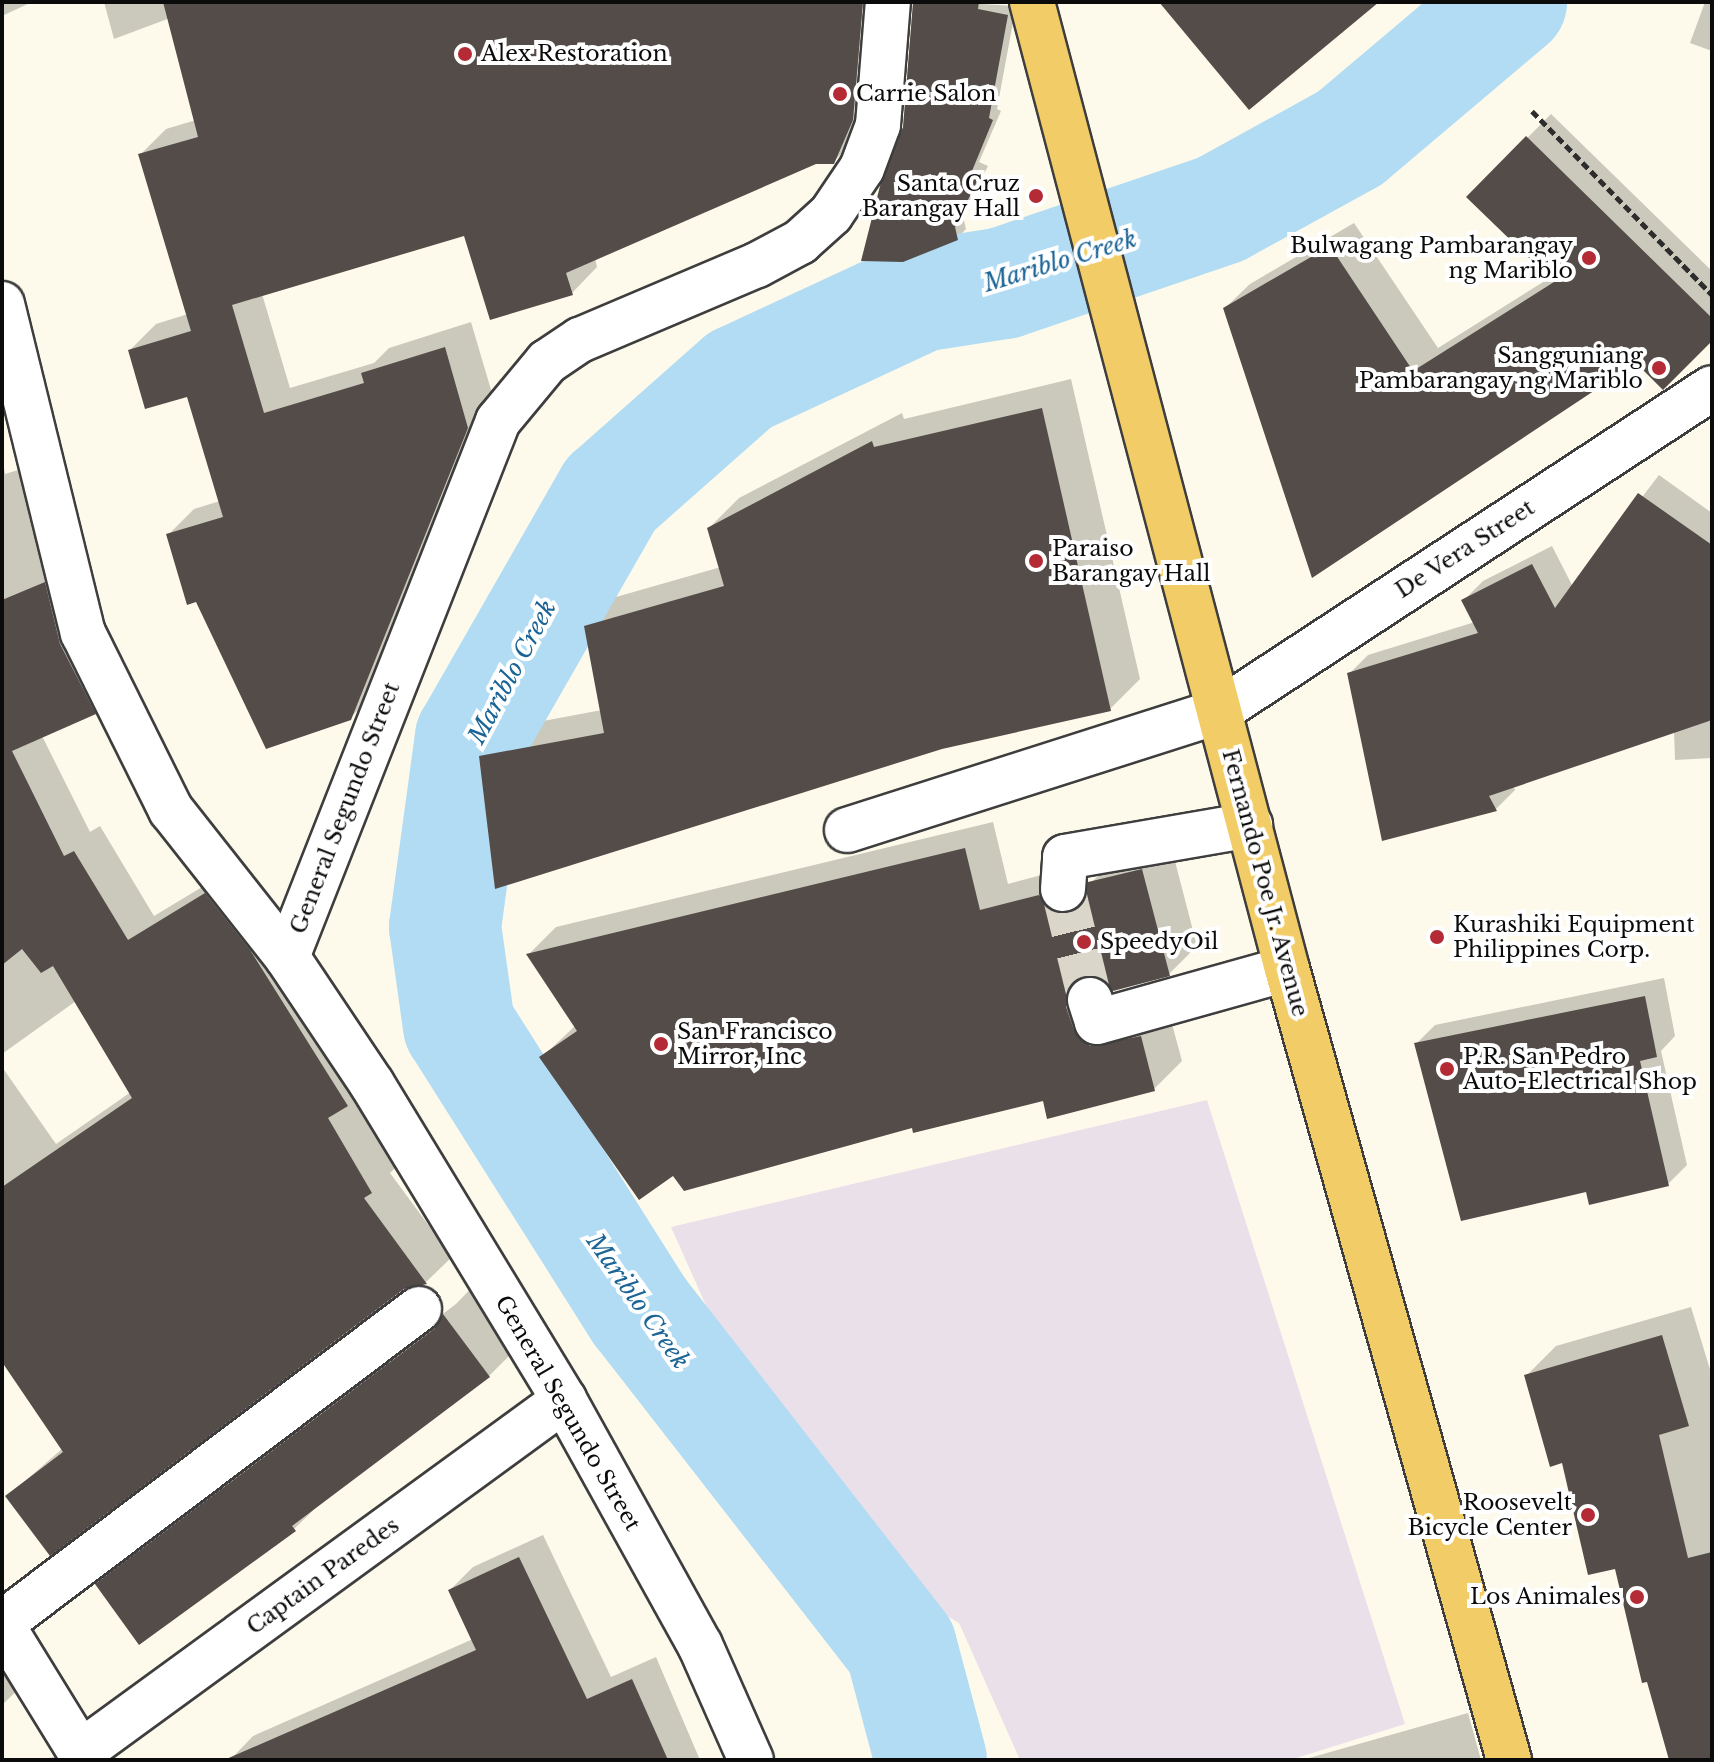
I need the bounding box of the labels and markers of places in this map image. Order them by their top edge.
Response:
place label: Alex Restoration [481,41,668,67]
marker: Alex Restoration [456,45,474,63]
place label: Carrie Salon [856,81,996,107]
marker: Carrie Salon [831,85,849,103]
place label: Santa Cruz Barangay Hall [861,170,1020,222]
marker: Santa Cruz Barangay Hall [1027,187,1045,205]
place label: Bulwagang Pambarangay ng Mariblo [1290,232,1573,284]
marker: Bulwagang Pambarangay ng Mariblo [1580,249,1598,267]
place label: Sangguniang Pambarangay ng Mariblo [1358,342,1643,394]
marker: Sangguniang Pambarangay ng Mariblo [1650,359,1668,377]
place label: Paraiso Barangay Hall [1052,535,1211,586]
marker: Paraiso Barangay Hall [1027,552,1045,570]
place label: Kurashiki Equipment Philippines Corp. [1453,911,1695,962]
marker: Kurashiki Equipment Philippines Corp. [1428,928,1446,946]
place label: SpeedyOil [1100,929,1218,955]
marker: SpeedyOil [1075,933,1093,951]
place label: San Francisco Mirror, Inc [677,1018,833,1070]
marker: San Francisco Mirror, Inc [652,1035,670,1053]
place label: P.R. San Pedro Auto-Electrical Shop [1463,1043,1697,1094]
marker: P.R. San Pedro Auto-Electrical Shop [1438,1060,1456,1078]
place label: Roosevelt Bicycle Center [1408,1489,1572,1540]
marker: Roosevelt Bicycle Center [1579,1506,1597,1524]
place label: Los Animales [1469,1584,1621,1610]
marker: Los Animales [1628,1588,1646,1606]

